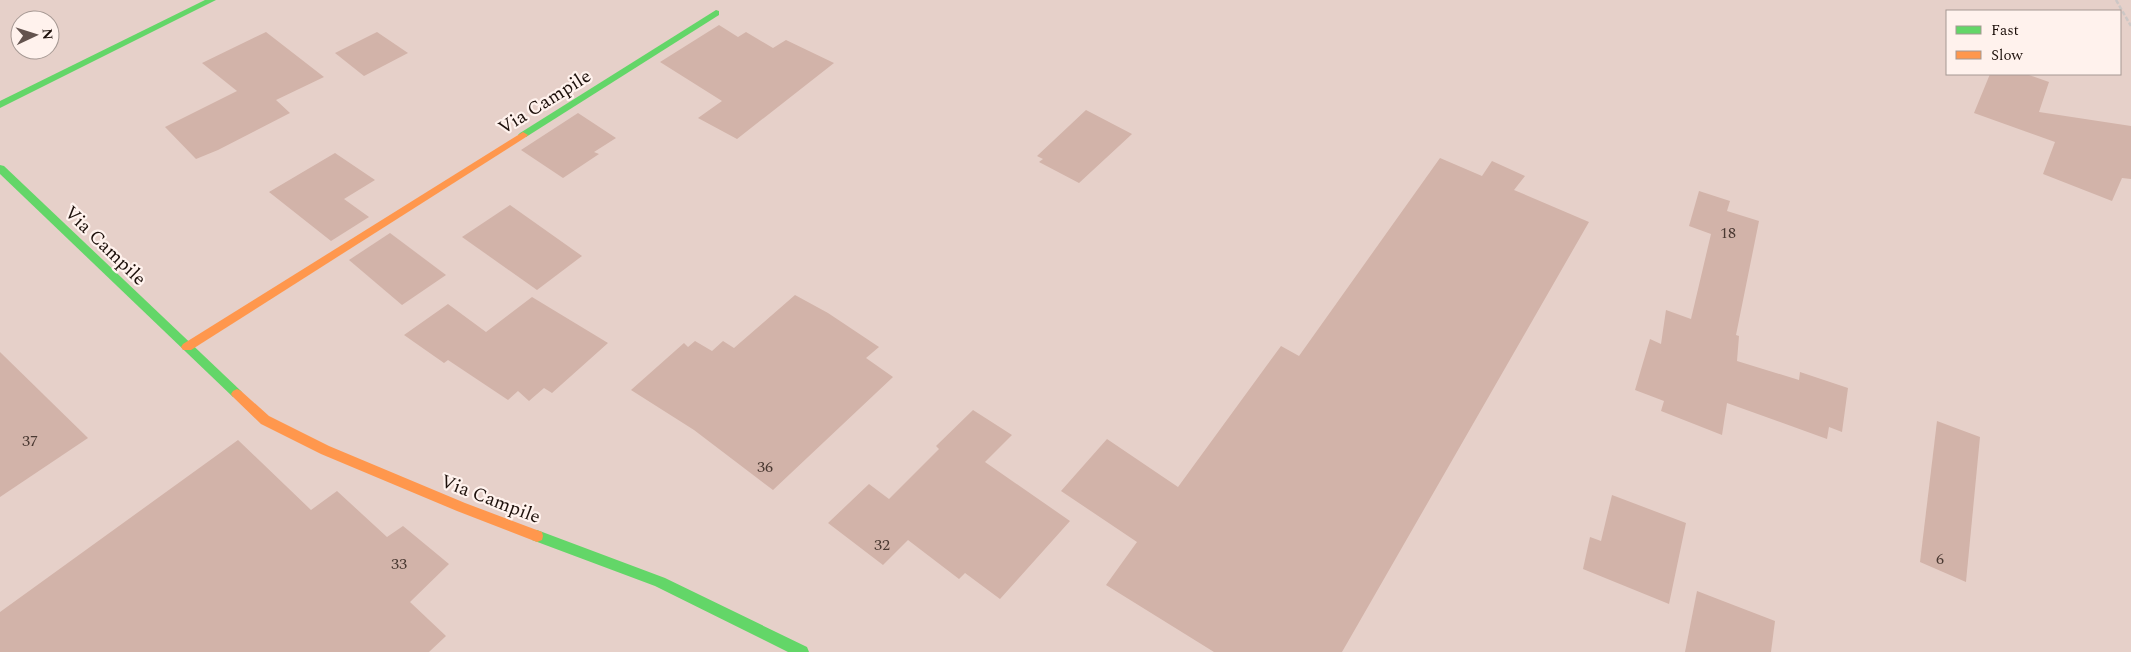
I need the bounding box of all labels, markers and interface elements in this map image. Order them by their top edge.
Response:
north arrow [10,10,60,60]
legend [1946,10,2121,75]
text: Fast [1991,19,2019,42]
text: N [37,28,58,41]
text: Slow [1991,44,2023,67]
street label: Via Campile [493,62,597,142]
street label: Via Campile [57,199,153,293]
house number: 18 [1720,221,1736,245]
house number: 37 [22,429,38,453]
house number: 36 [757,455,773,479]
street label: Via Campile [436,467,545,532]
house number: 32 [874,533,890,557]
house number: 6 [1936,547,1944,571]
house number: 33 [391,552,407,576]

